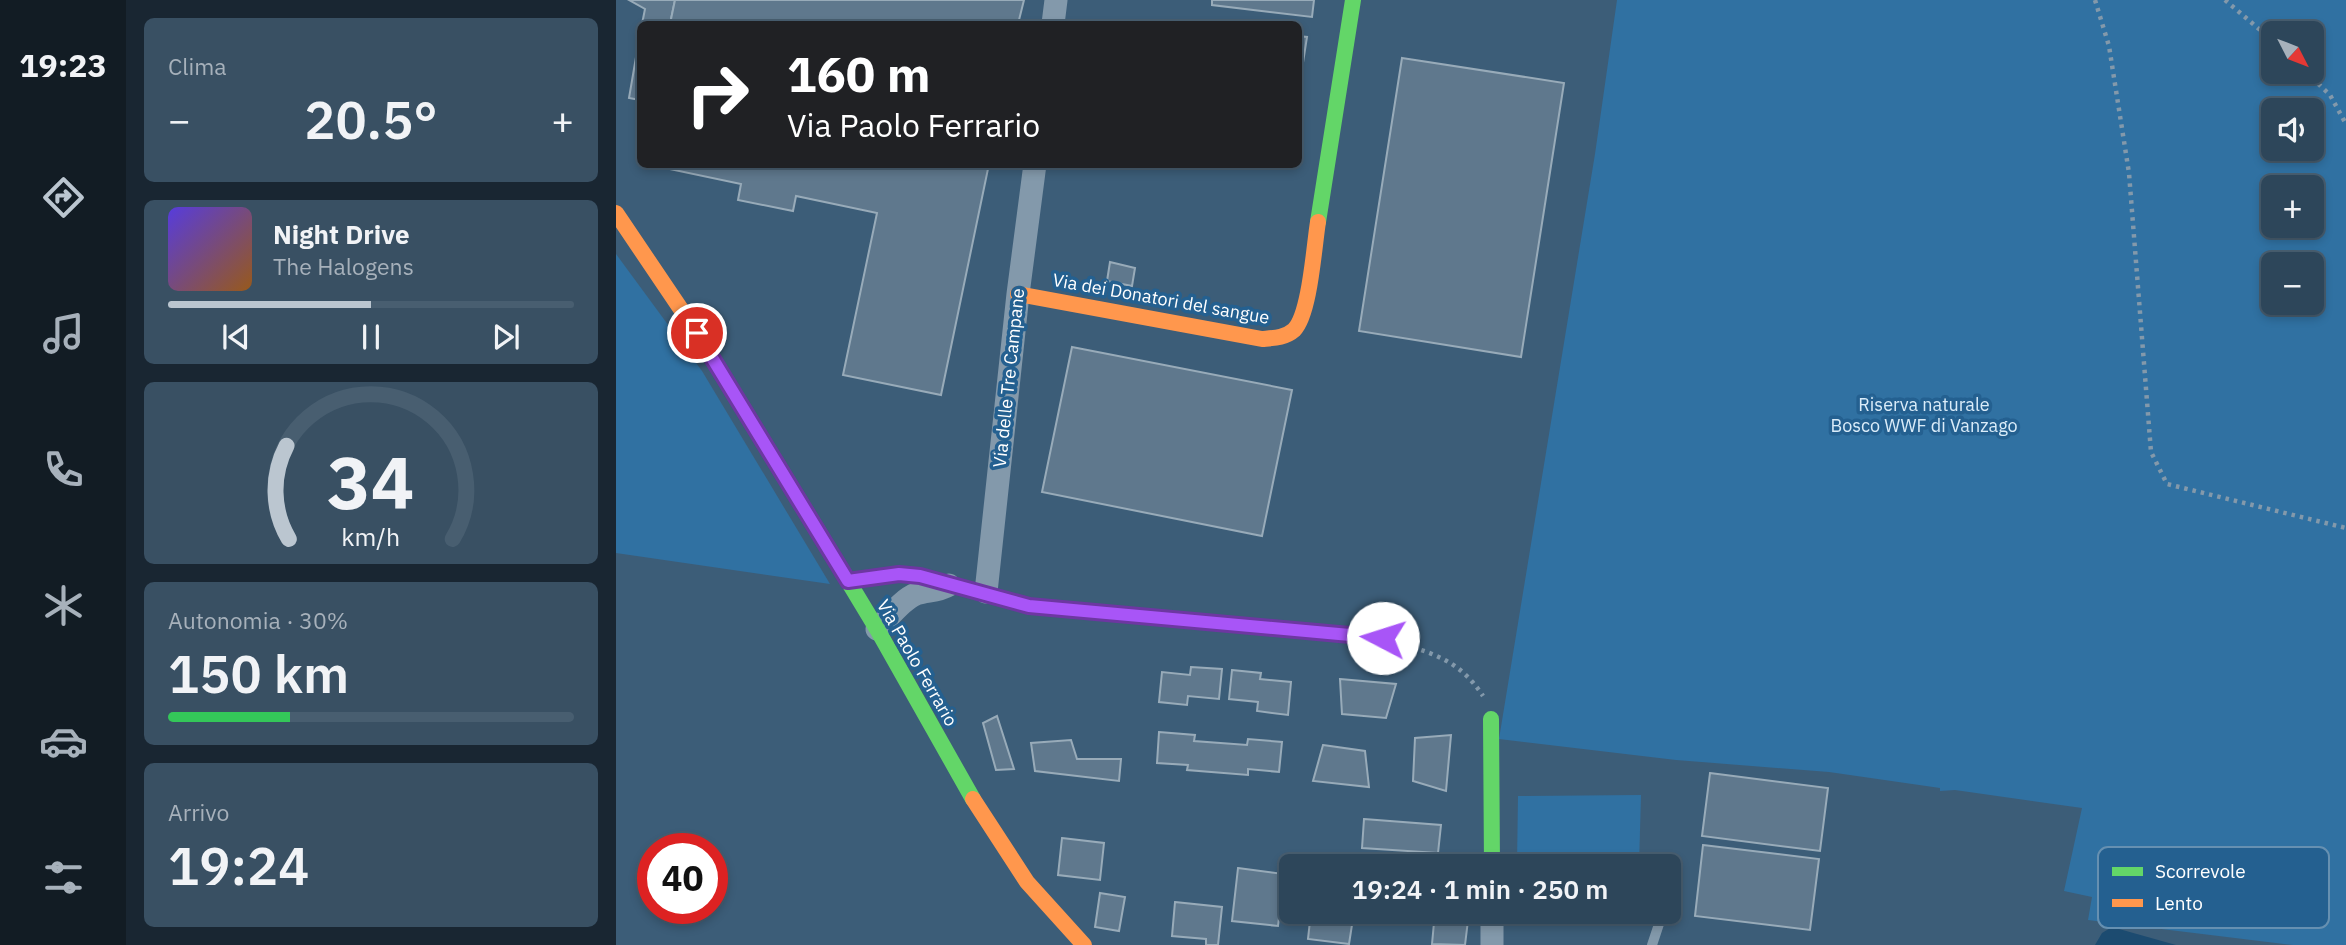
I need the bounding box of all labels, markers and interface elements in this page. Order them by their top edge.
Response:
north arrow [2261,21,2324,84]
map controls [2261,21,2324,315]
text: 160 m [787,42,931,105]
text: 19:23 [19,44,107,86]
icon: right [672,49,763,140]
text: Clima [168,51,227,81]
text: 20.5° [304,86,438,153]
text: − [168,95,191,144]
text: + [551,95,574,144]
button: sound [2261,98,2324,161]
text: Via Paolo Ferrario [787,104,1040,146]
icon: directions [39,173,88,222]
button: + [2261,175,2324,238]
text: Night Drive [273,217,410,251]
text: The Halogens [273,251,414,281]
button: − [2261,252,2324,315]
street label: Via dei Donatori del sangue [1051,268,1271,329]
street label: Via delle Tre Campane [988,287,1029,469]
pin [667,303,727,363]
icon: music [39,309,88,358]
icon: arrive [678,314,716,352]
icon: previous [217,318,255,356]
icon: pause [352,318,390,356]
icon: next [487,318,525,356]
park label: Riserva naturale Bosco WWF di Vanzago [1830,393,2018,437]
text: 34 [327,434,415,529]
icon: phone [39,445,88,494]
text: km/h [342,519,400,552]
icon: climate [39,581,88,630]
street label: Via Paolo Ferrario [872,595,963,730]
position arrow [1346,601,1420,675]
text: Autonomia · 30% [168,605,348,635]
text: 150 km [168,640,349,707]
icon: car [39,717,88,766]
text: Arrivo [168,797,229,827]
text: 19:24 [168,832,309,899]
speed limit sign: 40 [637,833,728,924]
legend [2098,847,2329,928]
icon: filters [39,853,88,902]
text: Scorrevole [2155,859,2246,883]
text: 19:24 · 1 min · 250 m [1352,872,1608,906]
text: Lento [2155,891,2203,915]

